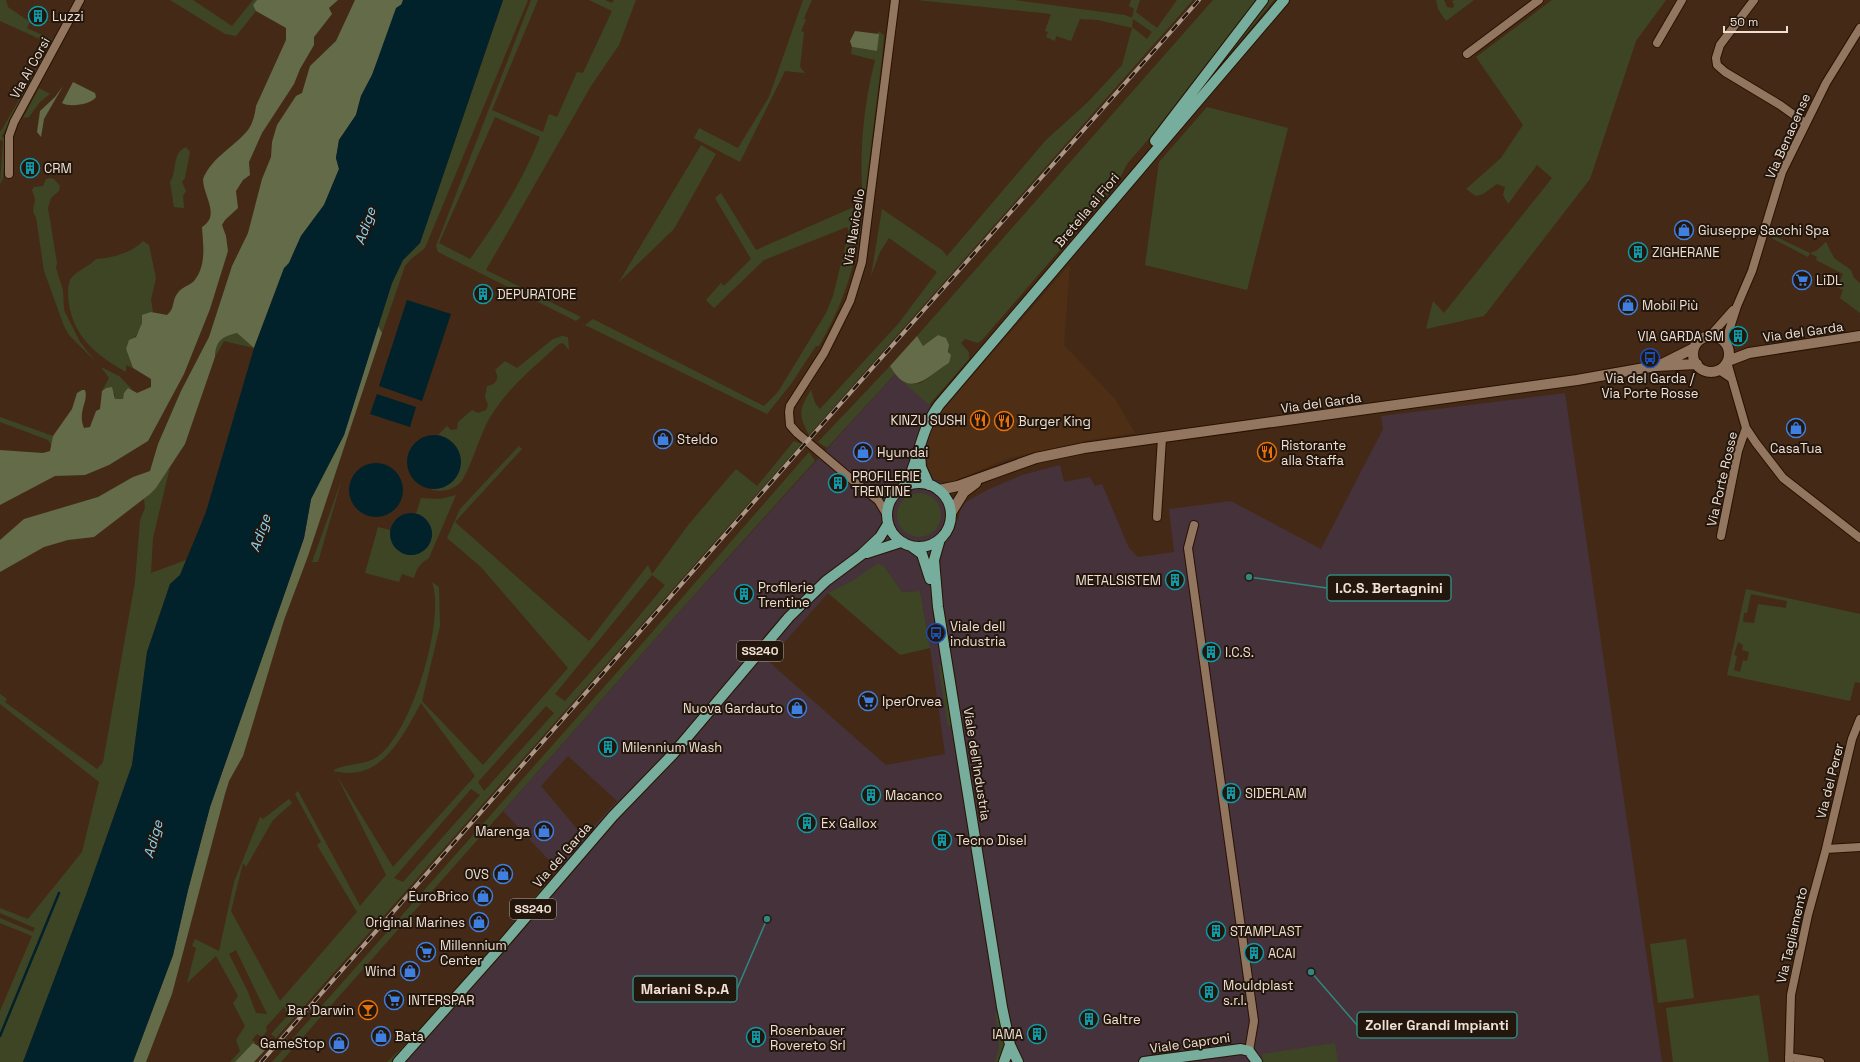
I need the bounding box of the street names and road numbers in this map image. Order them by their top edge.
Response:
street label: Via Ai Corsi [6,34,54,102]
street label: Via Benacense [1762,91,1814,181]
street label: Bretella ai Fiori [1051,169,1123,251]
street label: Via Navicello [840,187,868,267]
street label: Via del Garda [1762,318,1845,346]
street label: Via del Garda [1280,389,1363,417]
street label: Via Porte Rosse [1703,430,1741,528]
road number: SS240 [737,641,783,661]
street label: Viale dell'Industria [960,706,994,822]
street label: Via del Perer [1812,741,1848,821]
street label: Via del Garda [529,818,595,891]
street label: Via Tagliamento [1773,885,1811,985]
road number: SS240 [510,899,556,919]
street label: Viale Caproni [1149,1029,1231,1057]

